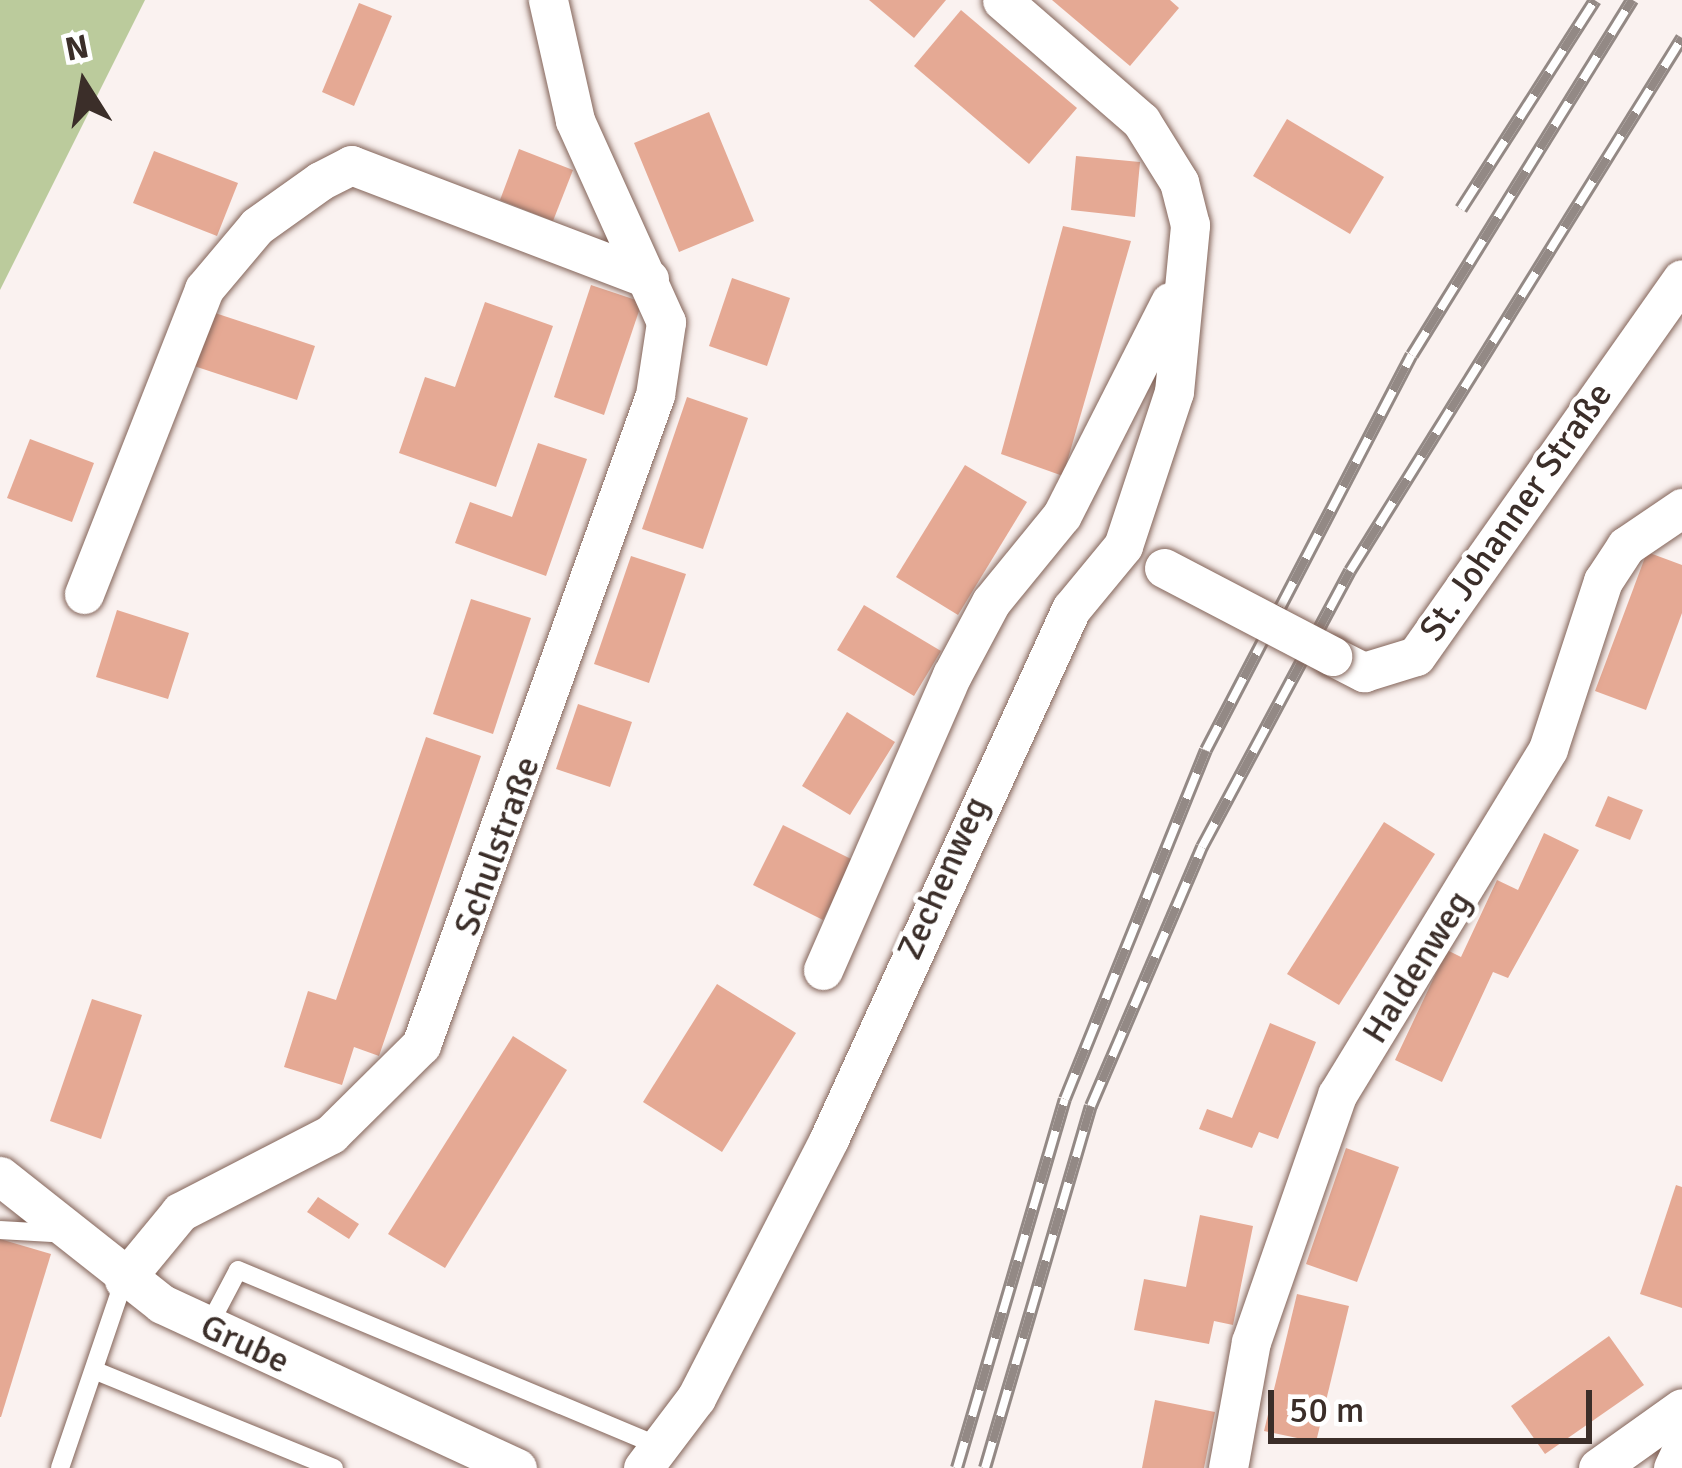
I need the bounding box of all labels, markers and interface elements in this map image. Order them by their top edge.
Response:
north arrow [24,24,144,144]
text: N [62,26,92,70]
street label: St. Johanner Straße [1411,374,1621,650]
street label: Schulstraße [445,751,549,941]
street label: Zechenweg [888,790,998,966]
street label: Haldenweg [1353,883,1481,1051]
street label: Grube [194,1305,296,1383]
scale bar [1274,1366,1598,1440]
text: 50 m [1289,1388,1365,1433]

